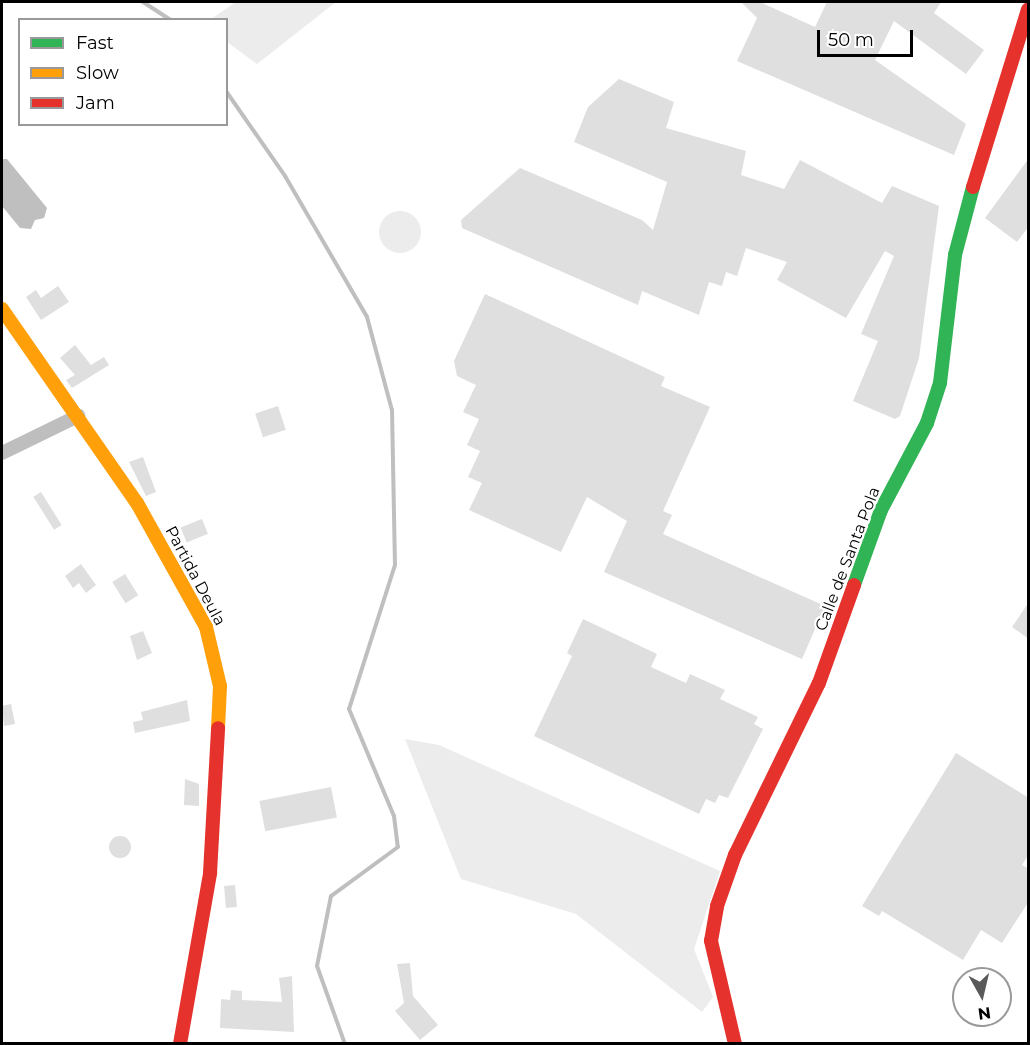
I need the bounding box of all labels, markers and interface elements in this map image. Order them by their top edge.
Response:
legend [18,18,228,126]
scale bar [820,18,916,56]
text: 50 m [828,29,874,51]
text: Fast [76,32,114,54]
text: Slow [76,62,119,84]
text: Jam [76,92,115,114]
street label: Calle de Santa Pola [812,484,884,634]
street label: Partida Deula [161,523,229,629]
north arrow [952,967,1012,1027]
text: N [977,1003,992,1024]

